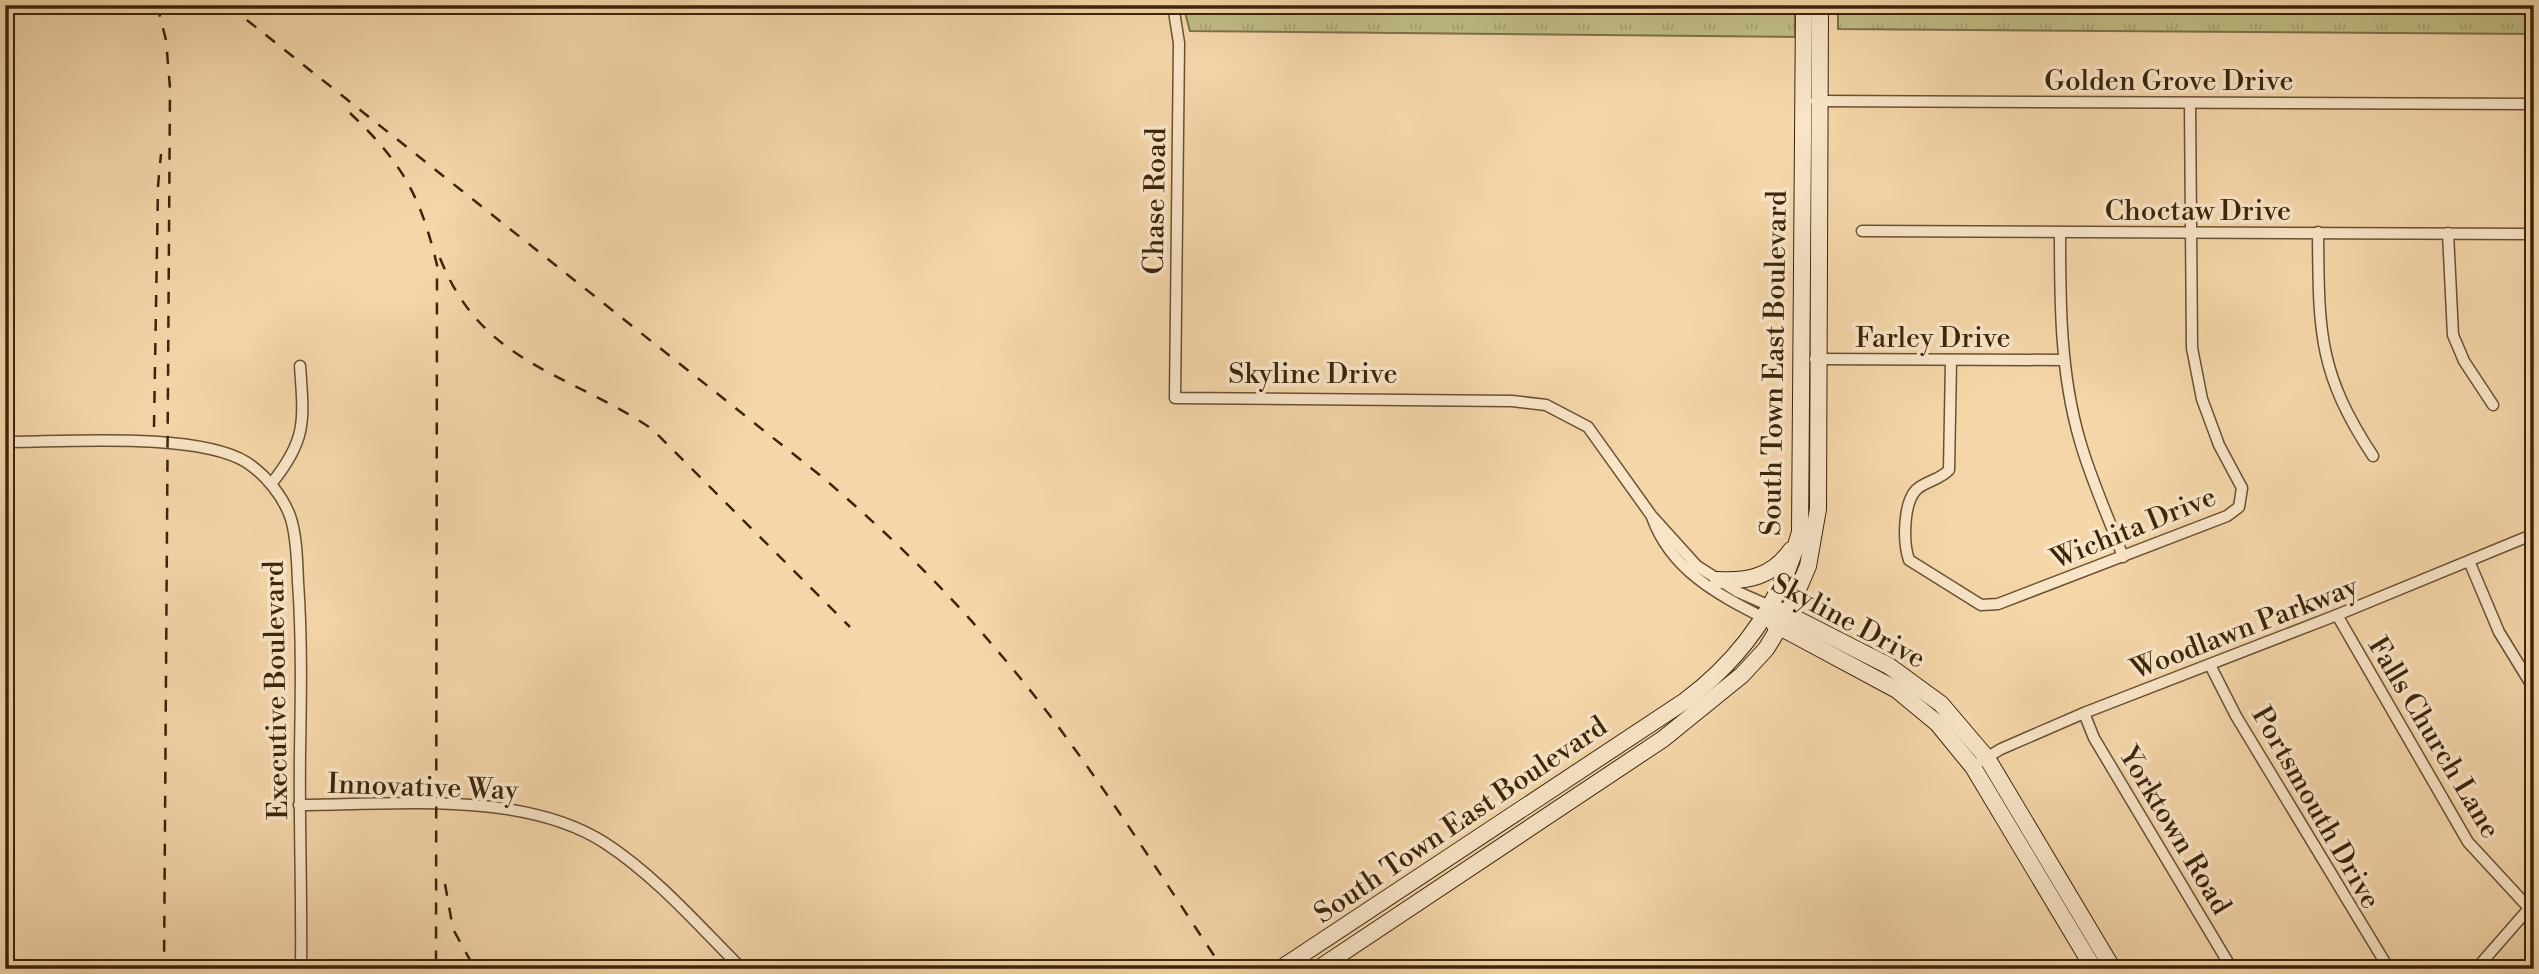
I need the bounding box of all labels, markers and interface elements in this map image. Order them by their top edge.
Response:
street label: Golden Grove Drive [2044,64,2294,99]
street label: Chase Road [1137,127,1174,275]
street label: South Town East Boulevard [1754,190,1795,536]
street label: Choctaw Drive [2105,194,2291,229]
street label: Farley Drive [1855,321,2011,356]
street label: Skyline Drive [1228,357,1398,392]
street label: Wichita Drive [2045,479,2221,578]
street label: Executive Boulevard [257,560,296,820]
street label: Skyline Drive [1765,566,1931,677]
street label: Woodlawn Parkway [2125,569,2363,688]
street label: Falls Church Lane [2360,631,2508,845]
street label: Portsmouth Drive [2243,700,2388,915]
street label: South Town East Boulevard [1308,709,1614,931]
street label: Yorktown Road [2110,739,2239,921]
street label: Innovative Way [327,767,519,808]

